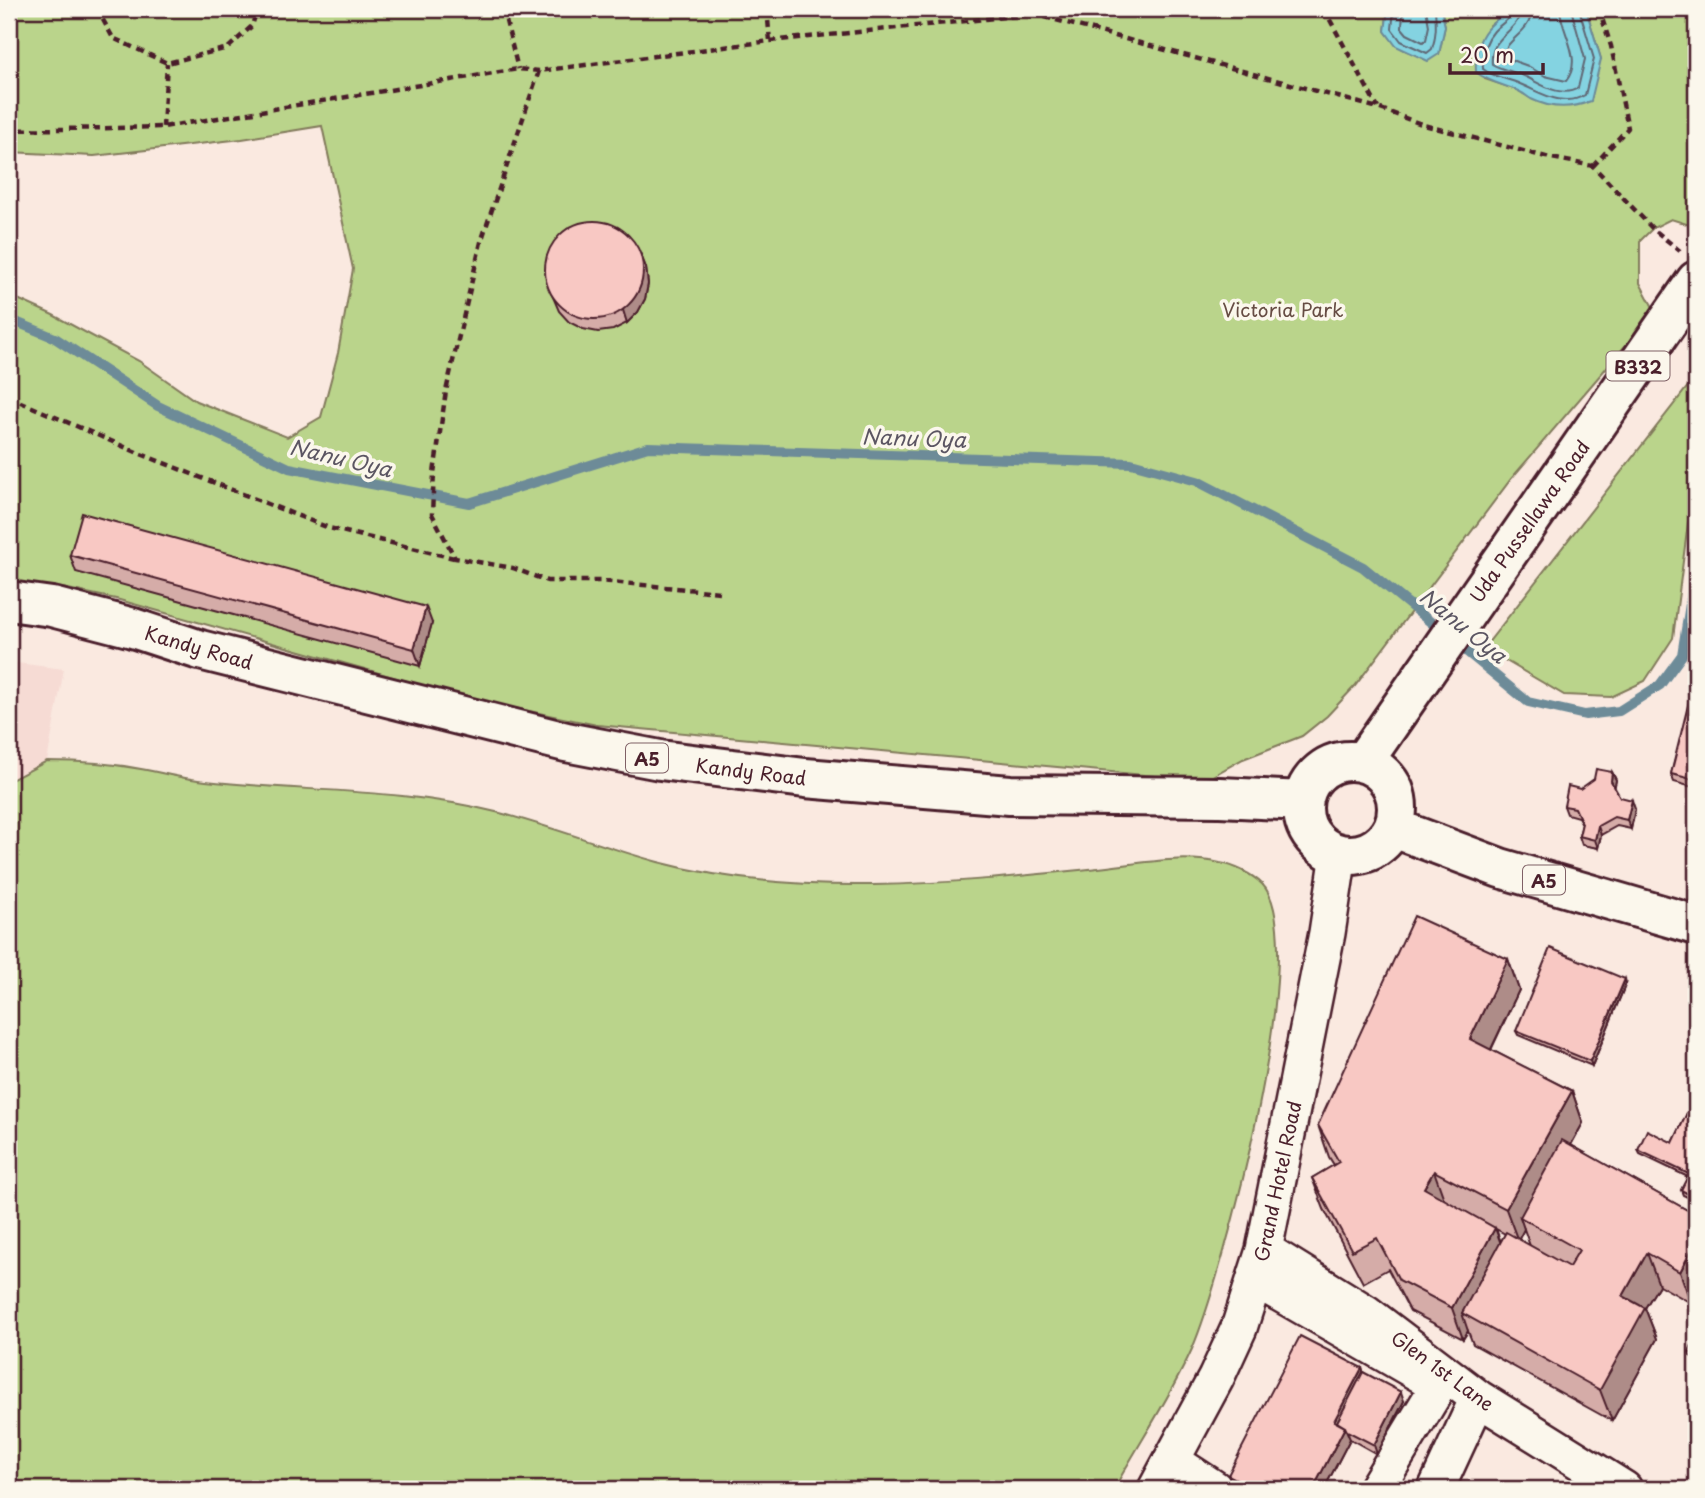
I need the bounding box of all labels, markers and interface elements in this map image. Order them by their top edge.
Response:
scale bar [1450,32,1542,76]
text: 20 m [1460,38,1514,70]
park label: Victoria Park [1222,295,1344,323]
road number: B332 [1606,352,1670,380]
water label: Nanu Oya [862,419,967,455]
water label: Nanu Oya [287,430,396,484]
street label: Uda Pussellawa Road [1462,434,1596,608]
water label: Nanu Oya [1414,580,1515,671]
street label: Kandy Road [142,618,256,676]
road number: A5 [626,744,668,772]
street label: Kandy Road [694,750,808,792]
road number: A5 [1523,866,1565,894]
street label: Grand Hotel Road [1246,1098,1308,1264]
street label: Glen 1st Lane [1386,1323,1500,1417]

